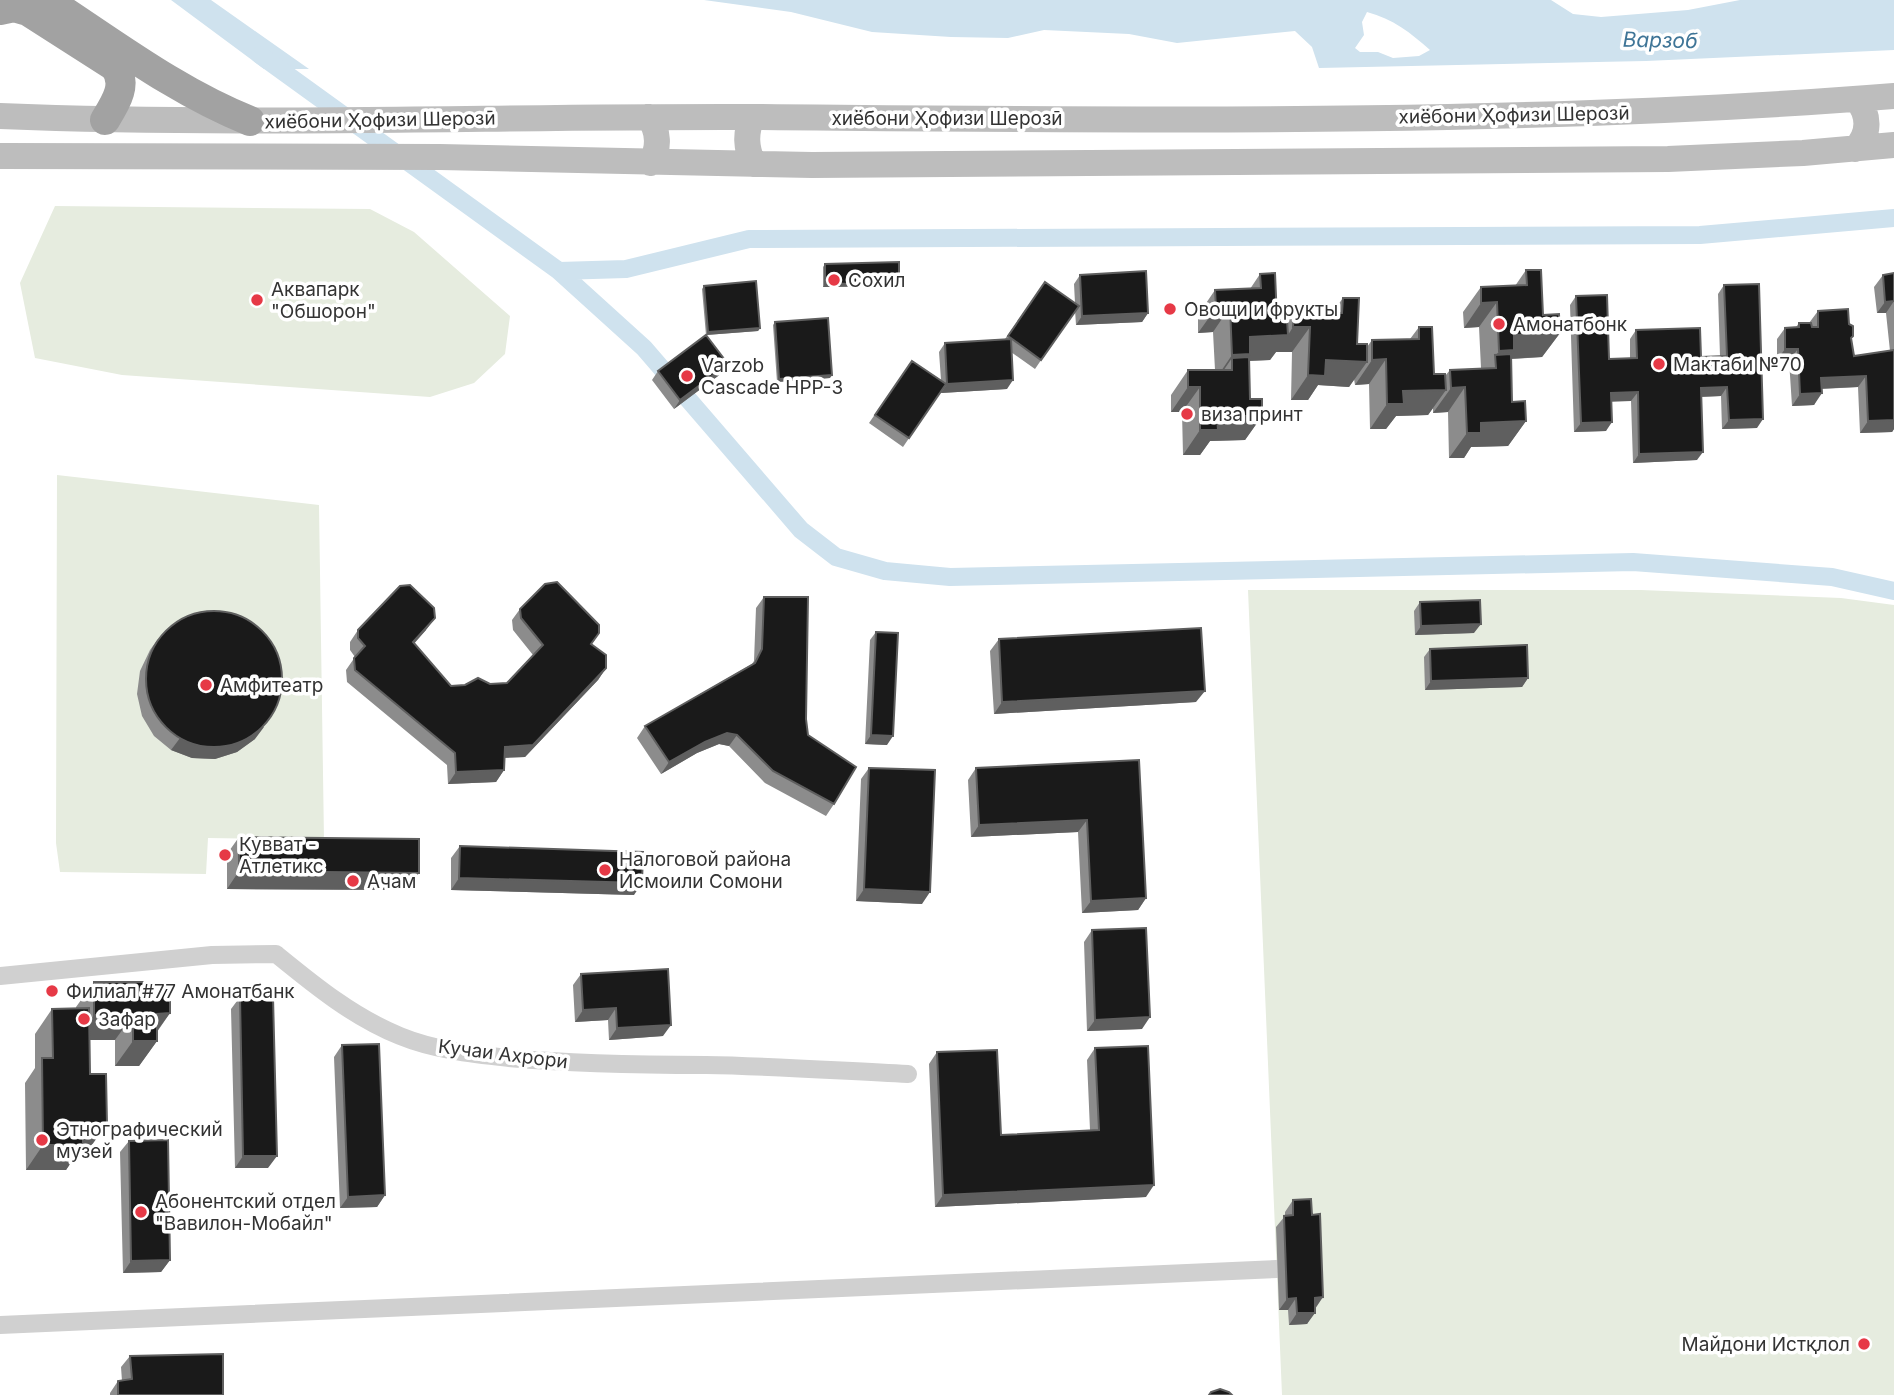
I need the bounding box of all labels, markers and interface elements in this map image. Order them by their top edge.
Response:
water label: Варзоб [1622,27,1698,53]
street label: хиёбони Ҳофизи Шерозӣ [1398,101,1630,129]
street label: хиёбони Ҳофизи Шерозӣ [264,106,496,134]
street label: хиёбони Ҳофизи Шерозӣ [831,107,1063,130]
place label: Сохил [848,269,905,292]
marker: Сохил [826,272,842,288]
place label: Аквапарк "Обшорон" [271,278,376,323]
marker: Аквапарк "Обшорон" [249,292,265,308]
place label: Овощи и фрукты [1184,298,1338,321]
marker: Овощи и фрукты [1162,301,1178,317]
place label: Амонатбонк [1513,313,1628,336]
marker: Амонатбонк [1491,316,1507,332]
place label: Мактаби №70 [1673,353,1802,376]
place label: Varzob Cascade HPP-3 [701,354,843,399]
marker: Мактаби №70 [1651,356,1667,372]
marker: Varzob Cascade HPP-3 [679,368,695,384]
place label: виза принт [1201,403,1303,426]
marker: виза принт [1179,406,1195,422]
place label: Aмфитеатр [220,674,323,697]
marker: Aмфитеатр [198,677,214,693]
place label: Кувват - Атлетикс [239,833,324,878]
marker: Кувват - Атлетикс [217,847,233,863]
place label: Налоговой района Исмоили Сомони [619,848,791,893]
marker: Налоговой района Исмоили Сомони [597,862,613,878]
place label: Ачам [367,870,416,893]
marker: Ачам [345,873,361,889]
place label: Филиал #77 Амонатбанк [66,980,295,1003]
marker: Филиал #77 Амонатбанк [44,983,60,999]
place label: Зафар [98,1008,156,1031]
marker: Зафар [76,1011,92,1027]
street label: Кучаи Ахрори [437,1035,569,1073]
place label: Этнографический музей [56,1118,223,1163]
marker: Этнографический музей [34,1132,50,1148]
place label: Абонентский отдел "Вавилон-Мобайл" [155,1190,336,1235]
marker: Абонентский отдел "Вавилон-Мобайл" [133,1204,149,1220]
place label: Майдони Истқлол [1682,1333,1850,1356]
marker: Майдони Истқлол [1856,1336,1872,1352]

